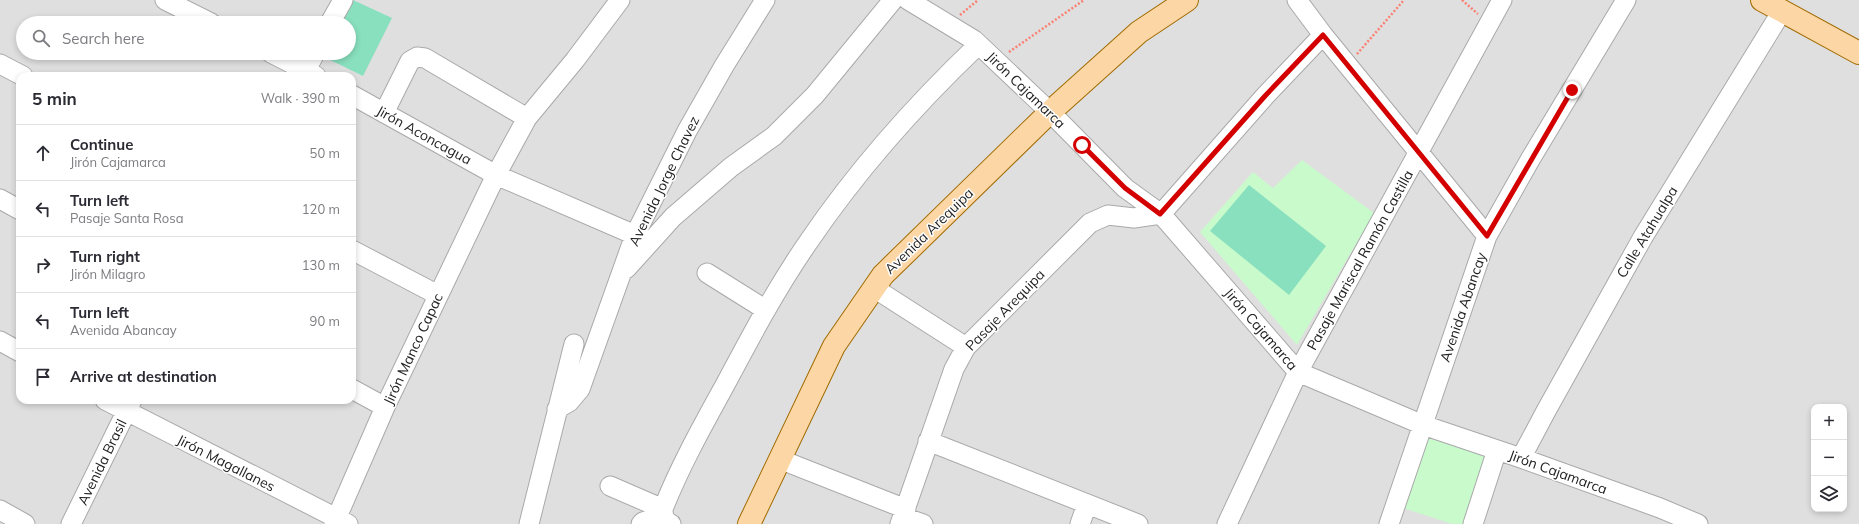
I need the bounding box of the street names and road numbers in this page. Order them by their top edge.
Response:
street label: Jirón Cajamarca [983,48,1069,132]
street label: Jirón Aconcagua [373,101,475,169]
street label: Avenida Jorge Chavez [625,113,703,249]
street label: Pasaje Mariscal Ramón Castilla [1303,167,1417,353]
street label: Calle Atahualpa [1613,183,1681,281]
street label: Avenida Arequipa [881,184,977,278]
street label: Avenida Abancay [1436,249,1490,364]
street label: Pasaje Arequipa [961,265,1049,355]
street label: Jirón Cajamarca [1220,284,1302,374]
street label: Jirón Manco Capac [379,290,447,408]
street label: Avenida Brasil [73,416,131,508]
street label: Jirón Magallanes [174,430,278,496]
street label: Jirón Cajamarca [1506,446,1610,498]

